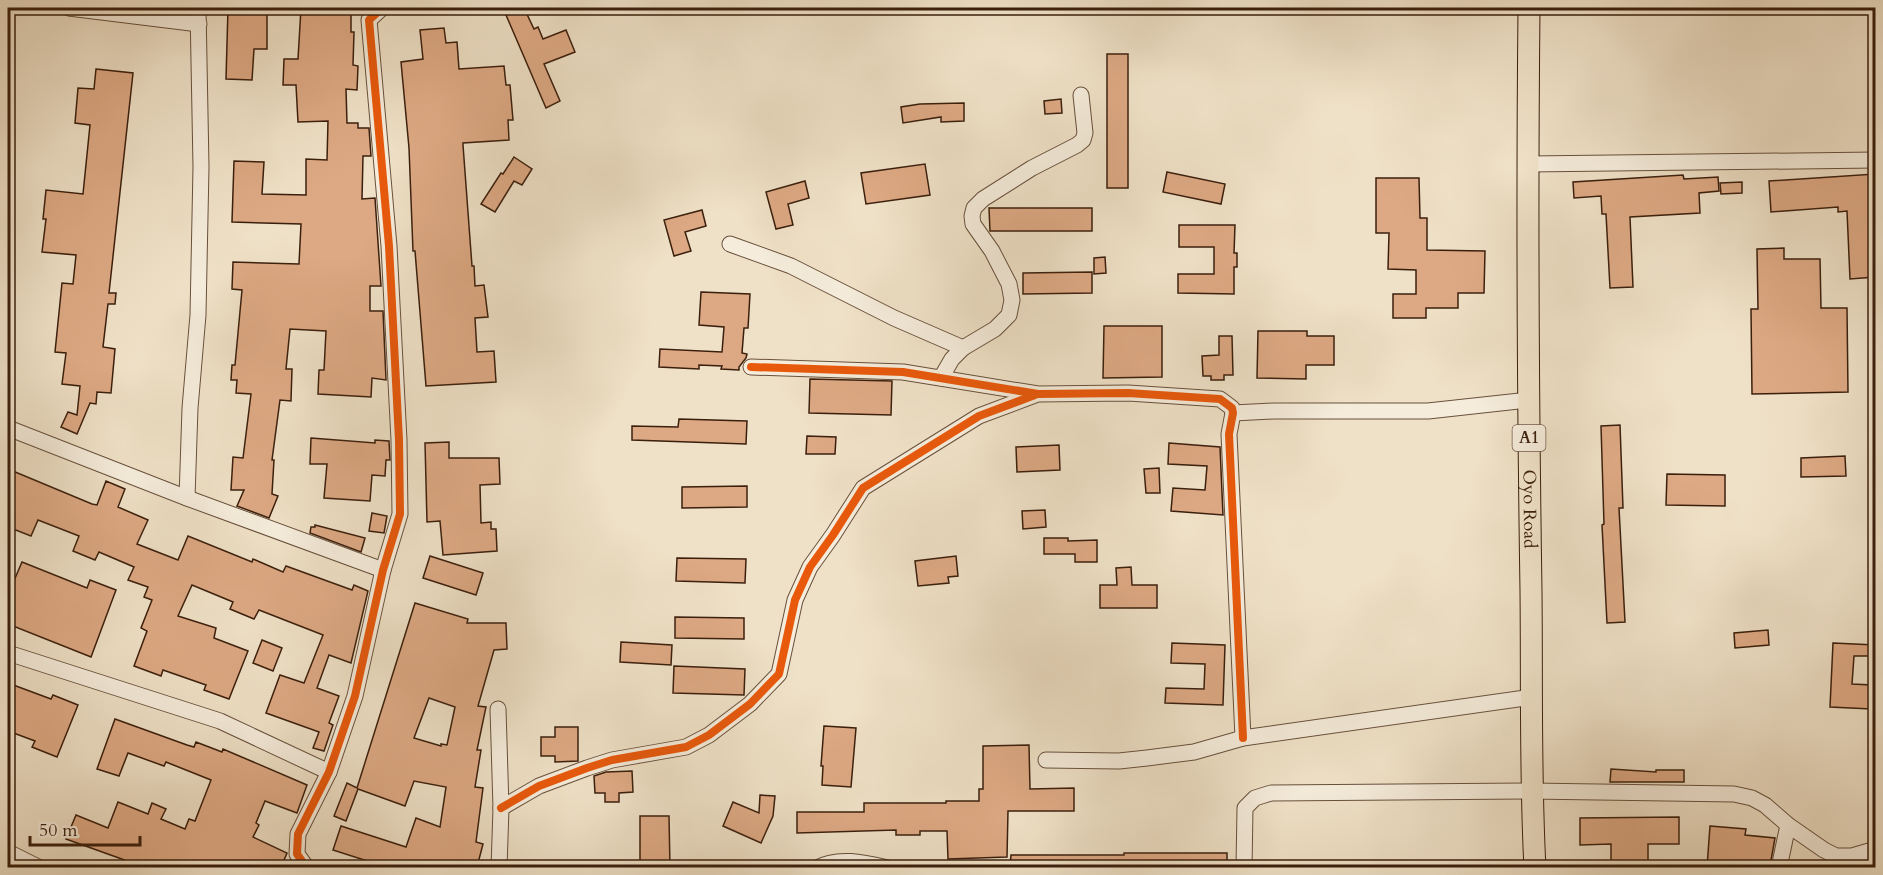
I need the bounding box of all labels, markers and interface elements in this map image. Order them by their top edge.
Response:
road number: A1 [1512,425,1546,451]
street label: Oyo Road [1517,469,1543,549]
scale bar [30,809,140,847]
text: 50 m [39,818,78,843]

